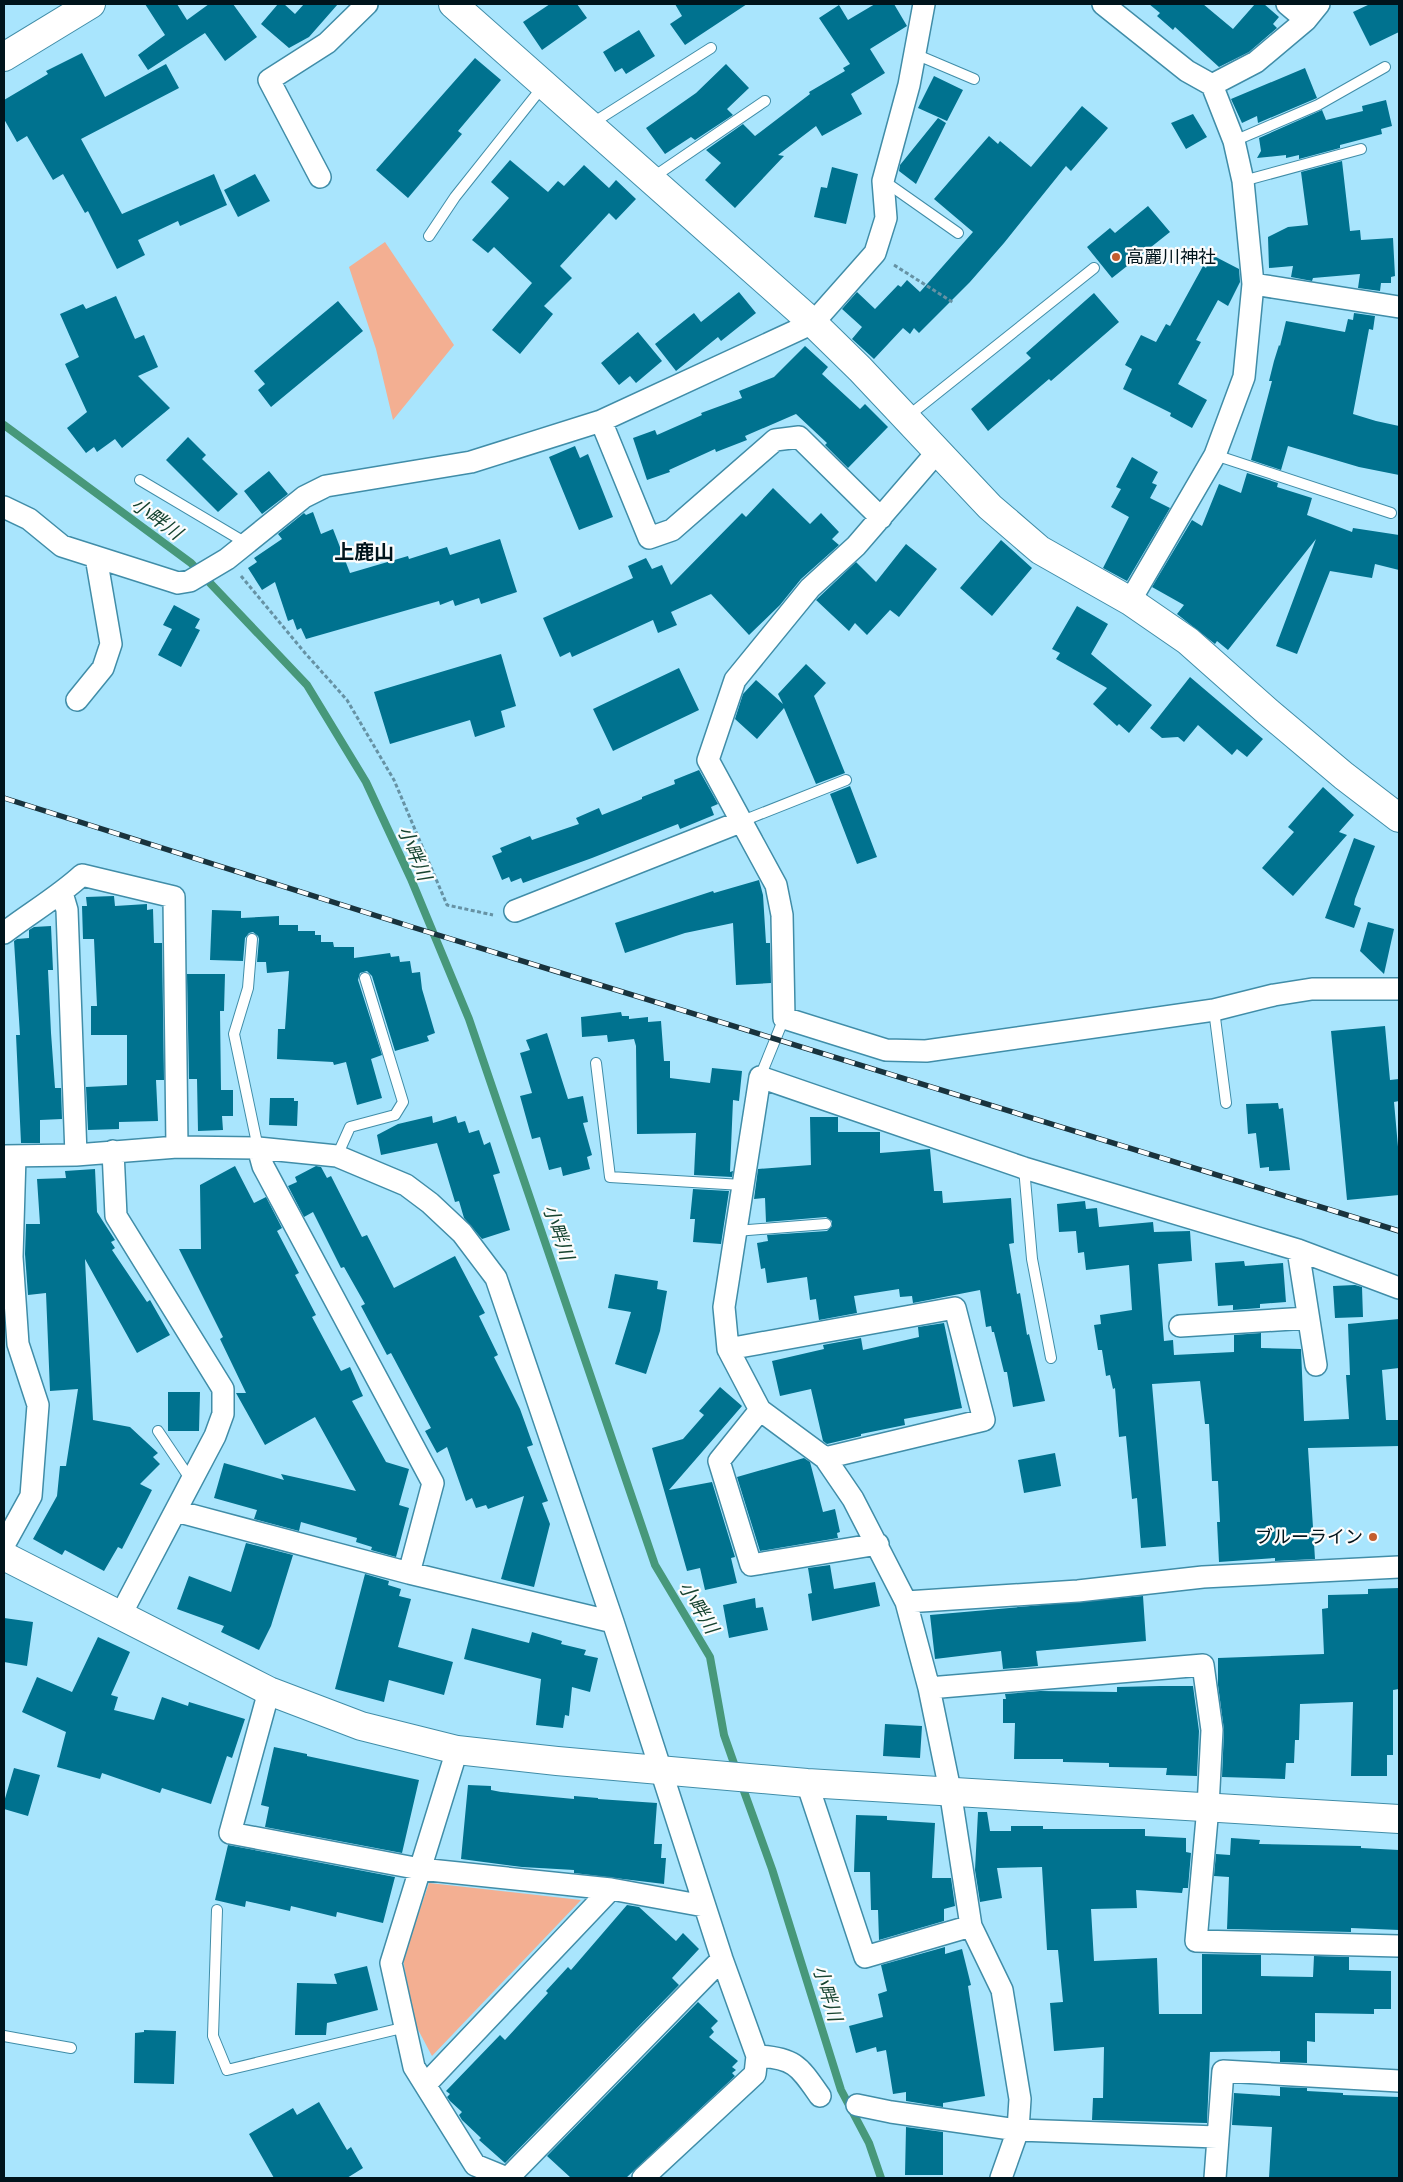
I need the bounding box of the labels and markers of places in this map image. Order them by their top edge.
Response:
place label: 高麗川神社 [1126,248,1216,267]
marker: 高麗川神社 [1110,251,1122,263]
place label: ブルーライン [1255,1527,1363,1547]
marker: ブルーライン [1367,1531,1379,1543]

